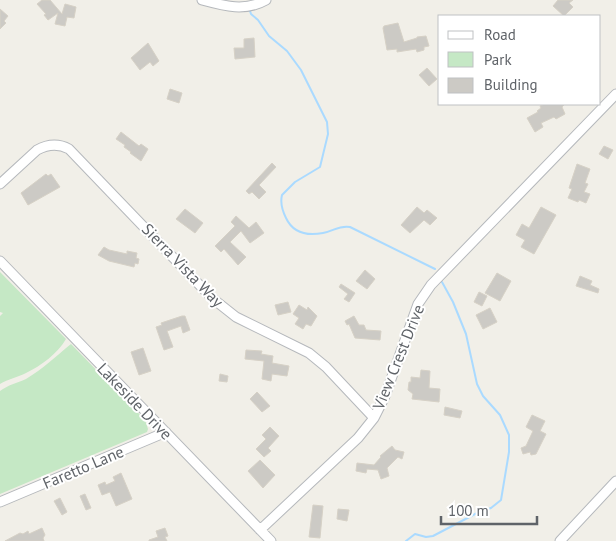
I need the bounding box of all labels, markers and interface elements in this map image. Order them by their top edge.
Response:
legend [438,15,601,105]
text: Road [484,25,516,44]
text: Park [484,50,512,69]
text: Building [484,75,538,94]
street label: Sierra Vista Way [138,219,228,312]
street label: View Crest Drive [367,301,428,413]
street label: Lakeside Drive [93,358,177,444]
street label: Faretto Lane [39,441,127,493]
scale bar [441,494,537,526]
text: 100 m [448,501,489,520]

